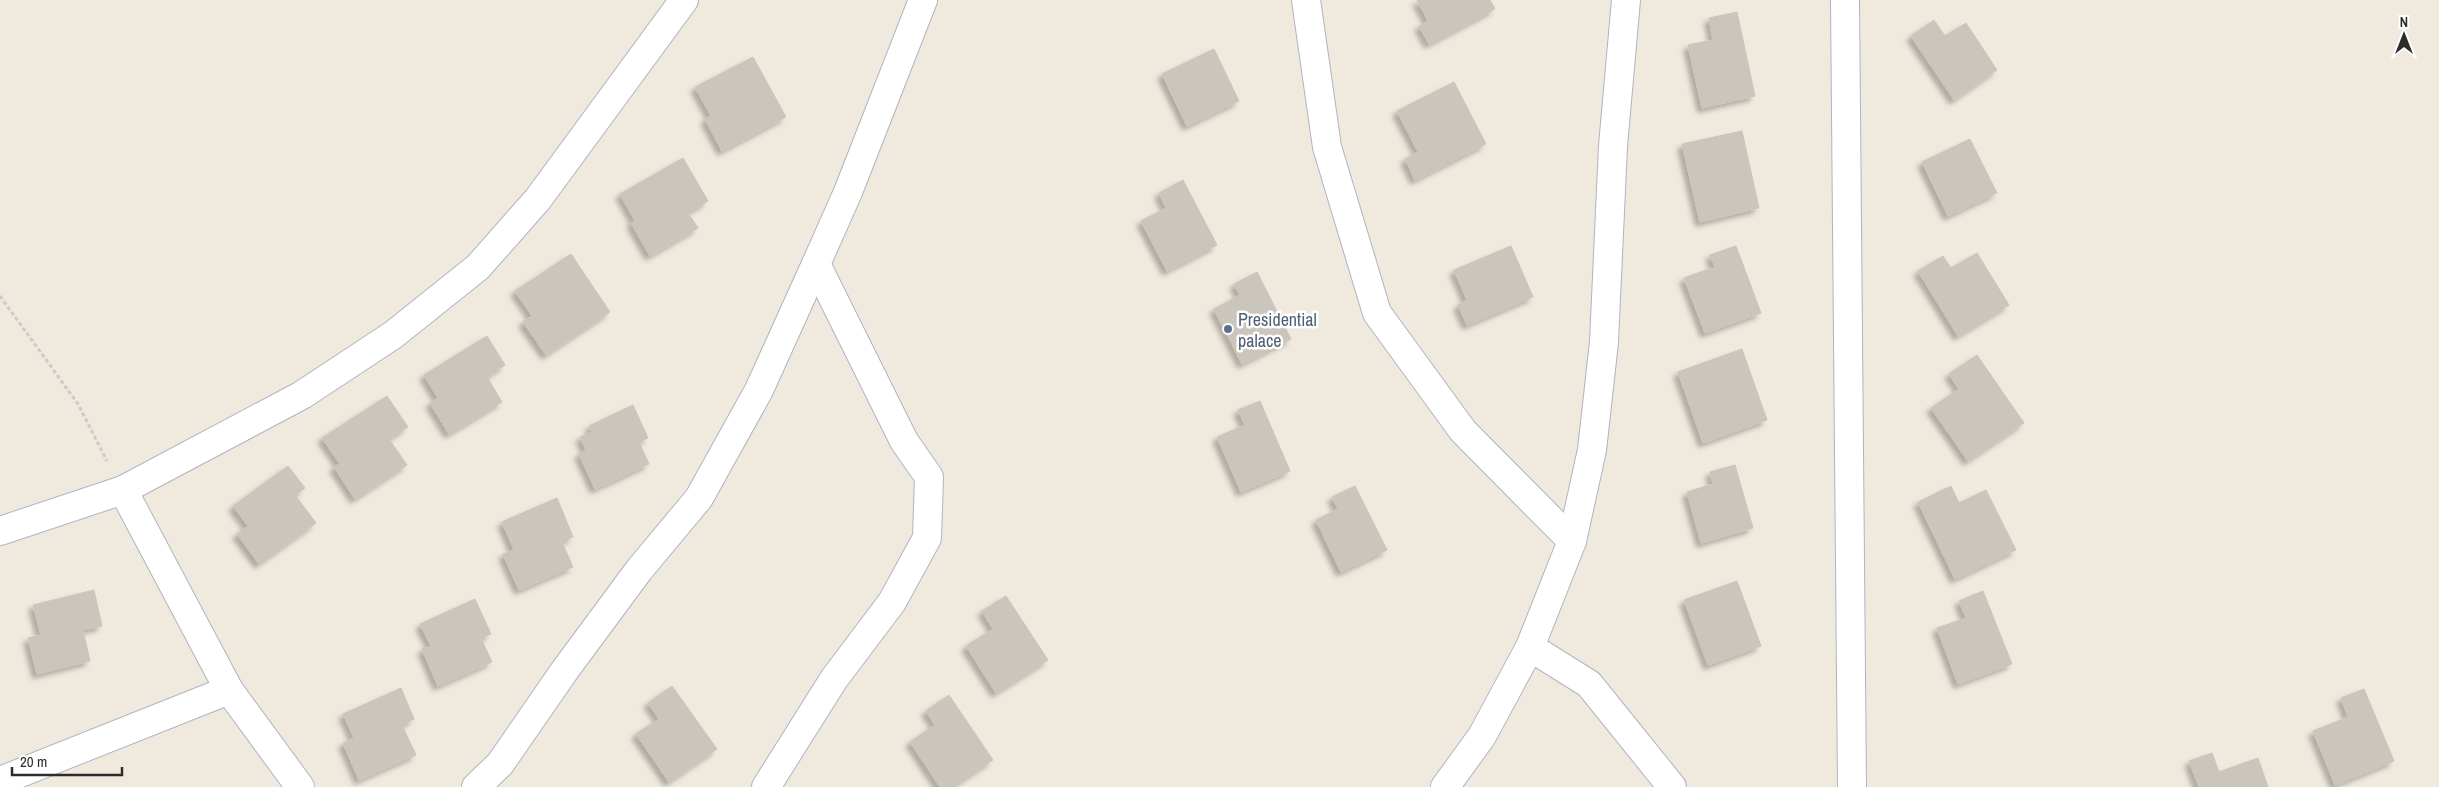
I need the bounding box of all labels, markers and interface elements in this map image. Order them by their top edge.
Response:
north arrow [2379,10,2429,60]
text: N [2400,13,2408,31]
place label: Presidential palace [1238,307,1317,353]
marker: Presidential palace [1222,323,1234,335]
scale bar [12,744,122,776]
text: 20 m [20,751,47,772]

